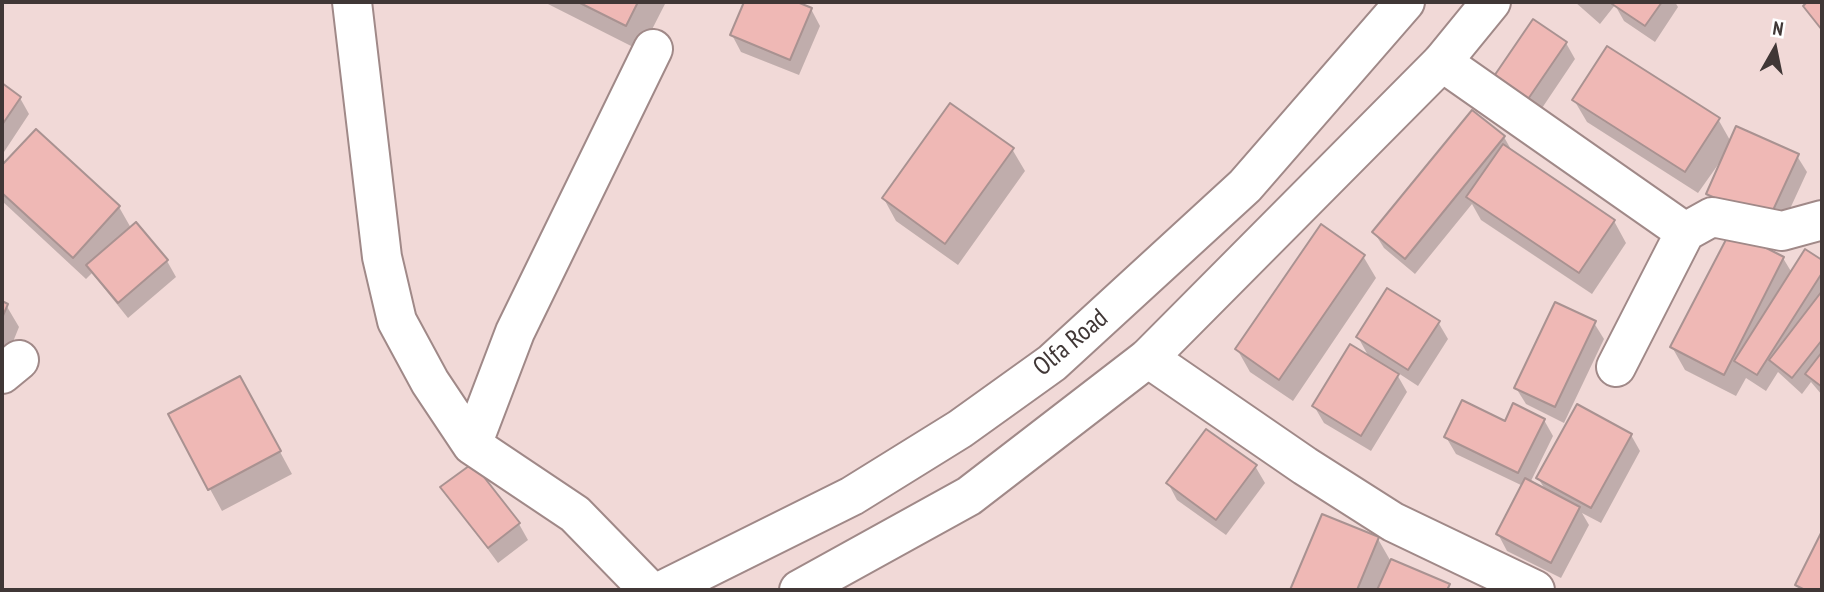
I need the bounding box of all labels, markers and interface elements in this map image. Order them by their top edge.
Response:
north arrow [1740,14,1810,84]
text: N [1771,16,1785,41]
street label: Olfa Road [1028,303,1114,383]

